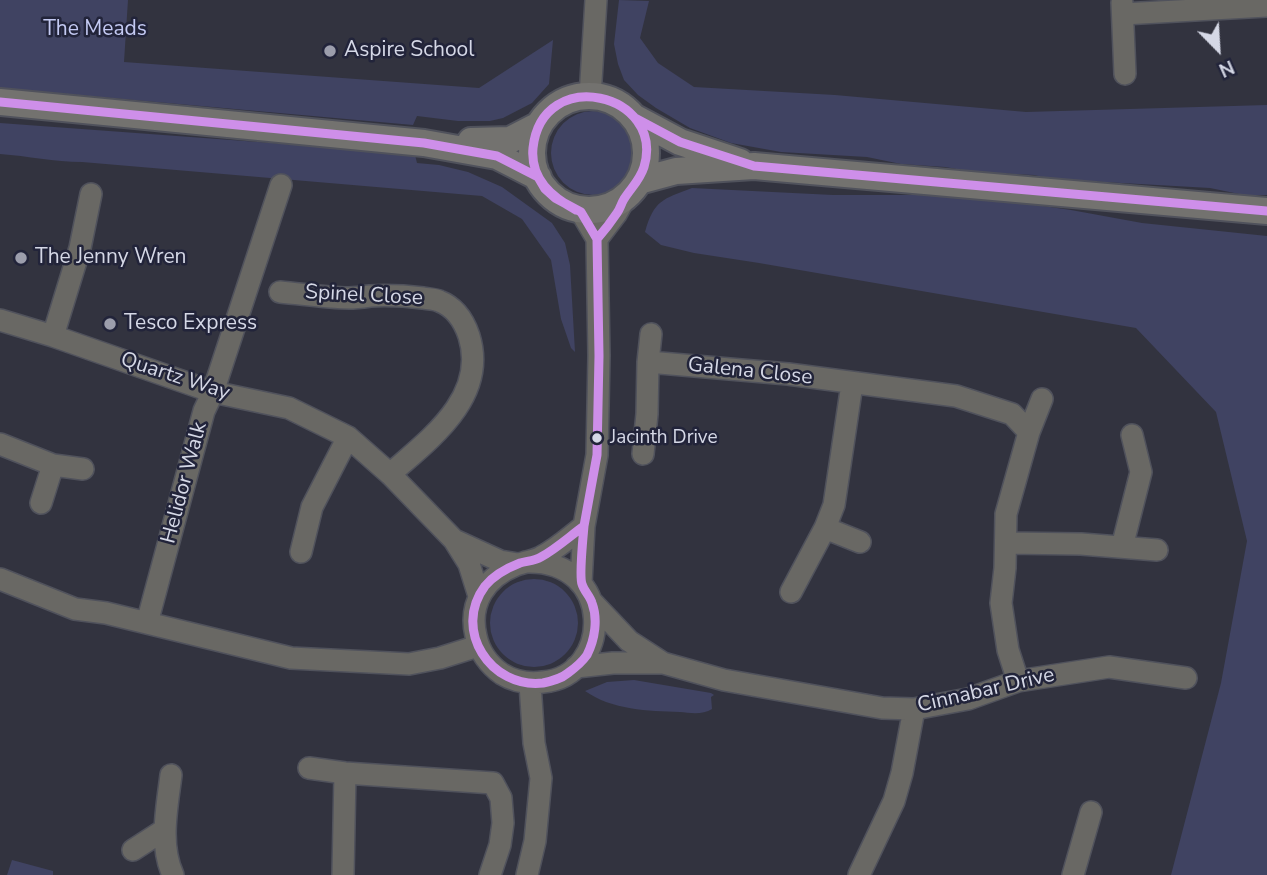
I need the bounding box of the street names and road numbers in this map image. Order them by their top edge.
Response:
street label: Spinel Close [304,280,424,312]
street label: Quartz Way [117,348,233,406]
street label: Galena Close [686,353,814,391]
street label: Helidor Walk [157,419,213,547]
street label: Cinnabar Drive [915,663,1057,719]

